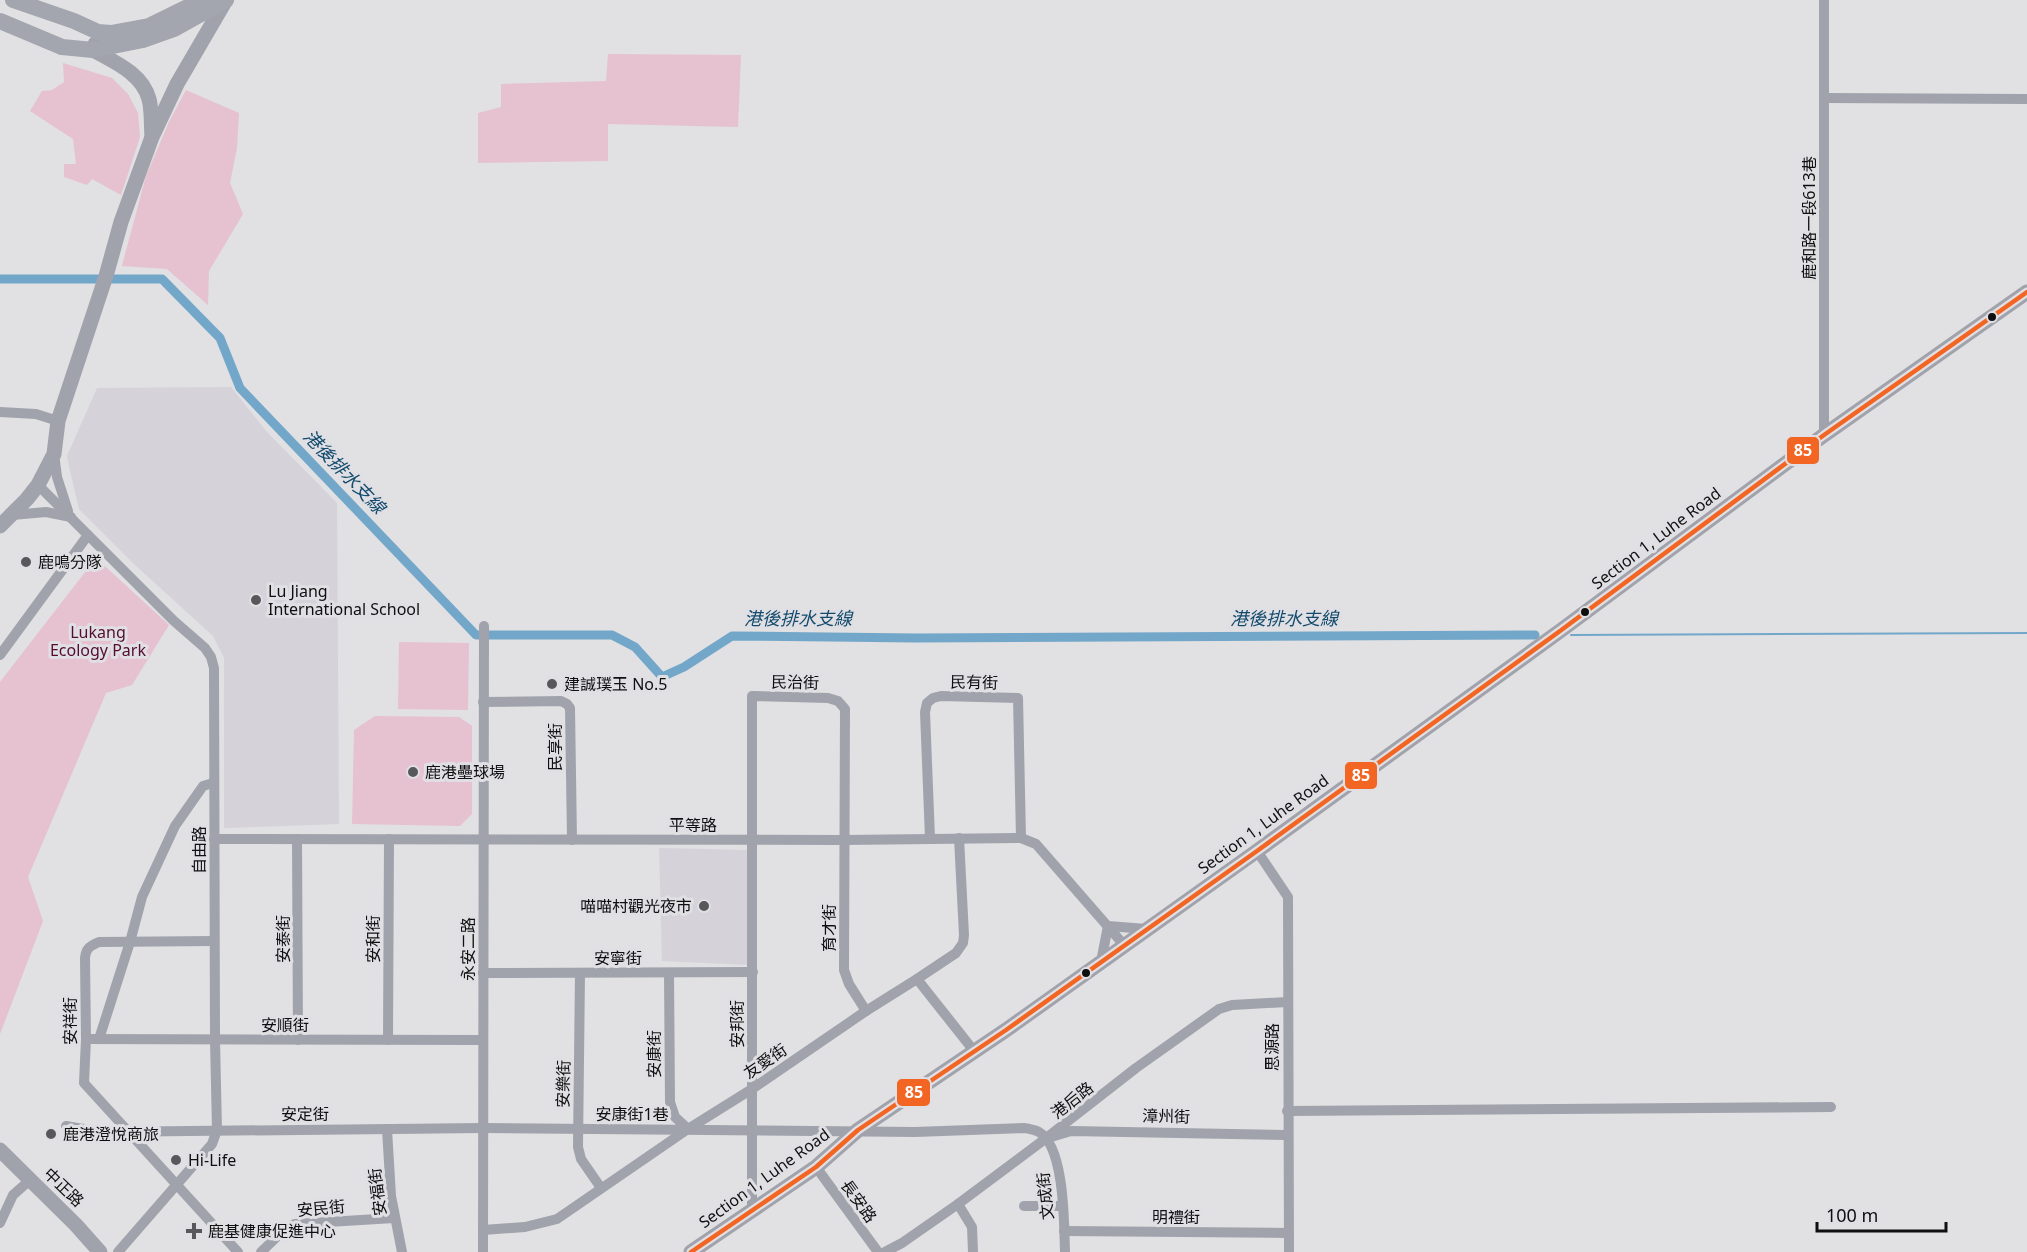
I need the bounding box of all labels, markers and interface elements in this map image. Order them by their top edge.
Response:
street label: 鹿和路一段613巷 [1798,156,1820,280]
unlabelled marker [1986,311,1998,323]
water label: 港後排水支線 [299,424,392,520]
line badge: 85 [1786,436,1820,465]
text: 85 [1794,439,1812,461]
street label: Section 1, Luhe Road [1587,482,1725,594]
place label: 鹿鳴分隊 [38,551,102,573]
marker: 鹿鳴分隊 [19,555,33,569]
place label: Lu Jiang International School [268,580,420,620]
marker: Lu Jiang International School [249,593,263,607]
water label: 港後排水支線 [744,606,854,630]
water label: 港後排水支線 [1230,606,1340,630]
unlabelled marker [1579,606,1591,618]
park label: Lukang Ecology Park [50,621,146,661]
street label: 民治街 [771,671,819,693]
street label: 民有街 [950,671,998,693]
place label: 建誠璞玉 No.5 [564,673,667,695]
marker: 建誠璞玉 No.5 [545,677,559,691]
street label: 民享街 [544,723,566,771]
place label: 鹿港壘球場 [425,761,505,783]
line badge: 85 [1344,761,1378,790]
text: 85 [1352,764,1370,786]
marker: 鹿港壘球場 [406,765,420,779]
street label: Section 1, Luhe Road [1193,769,1333,879]
street label: 平等路 [669,814,717,836]
street label: 自由路 [188,826,210,874]
place label: 喵喵村觀光夜市 [580,895,692,917]
marker: 喵喵村觀光夜市 [697,899,711,913]
street label: 育才街 [818,904,840,952]
street label: 安泰街 [272,915,294,963]
street label: 安和街 [362,915,384,963]
street label: 永安二路 [457,917,479,981]
street label: 安寧街 [594,947,642,969]
unlabelled marker [1080,967,1092,979]
street label: 安祥街 [59,997,81,1045]
street label: 安邦街 [726,1000,748,1048]
street label: 安順街 [261,1014,309,1036]
street label: 思源路 [1261,1023,1283,1071]
street label: 安康街 [643,1030,665,1078]
street label: 友愛街 [739,1038,791,1084]
street label: 安樂街 [552,1060,574,1108]
street label: 港后路 [1046,1077,1098,1123]
line badge: 85 [896,1078,931,1107]
text: 85 [905,1081,923,1103]
street label: 安定街 [281,1103,329,1125]
street label: 安康街1巷 [595,1103,669,1125]
street label: 漳州街 [1142,1105,1190,1127]
place label: 鹿港澄悅商旅 [63,1123,159,1145]
street label: Section 1, Luhe Road [694,1123,834,1233]
marker: 鹿港澄悅商旅 [44,1127,58,1141]
place label: Hi-Life [188,1149,236,1171]
marker: Hi-Life [169,1153,183,1167]
street label: 中正路 [39,1162,89,1212]
street label: 安福街 [363,1167,391,1217]
street label: 文成街 [1032,1171,1058,1221]
street label: 長安路 [836,1175,882,1227]
street label: 安民街 [296,1195,346,1221]
scale bar [1817,1195,1946,1233]
text: 100 m [1826,1203,1878,1227]
street label: 明禮街 [1152,1206,1200,1228]
place label: 鹿基健康促進中心 [208,1220,336,1242]
marker: 鹿基健康促進中心 [185,1222,203,1240]

